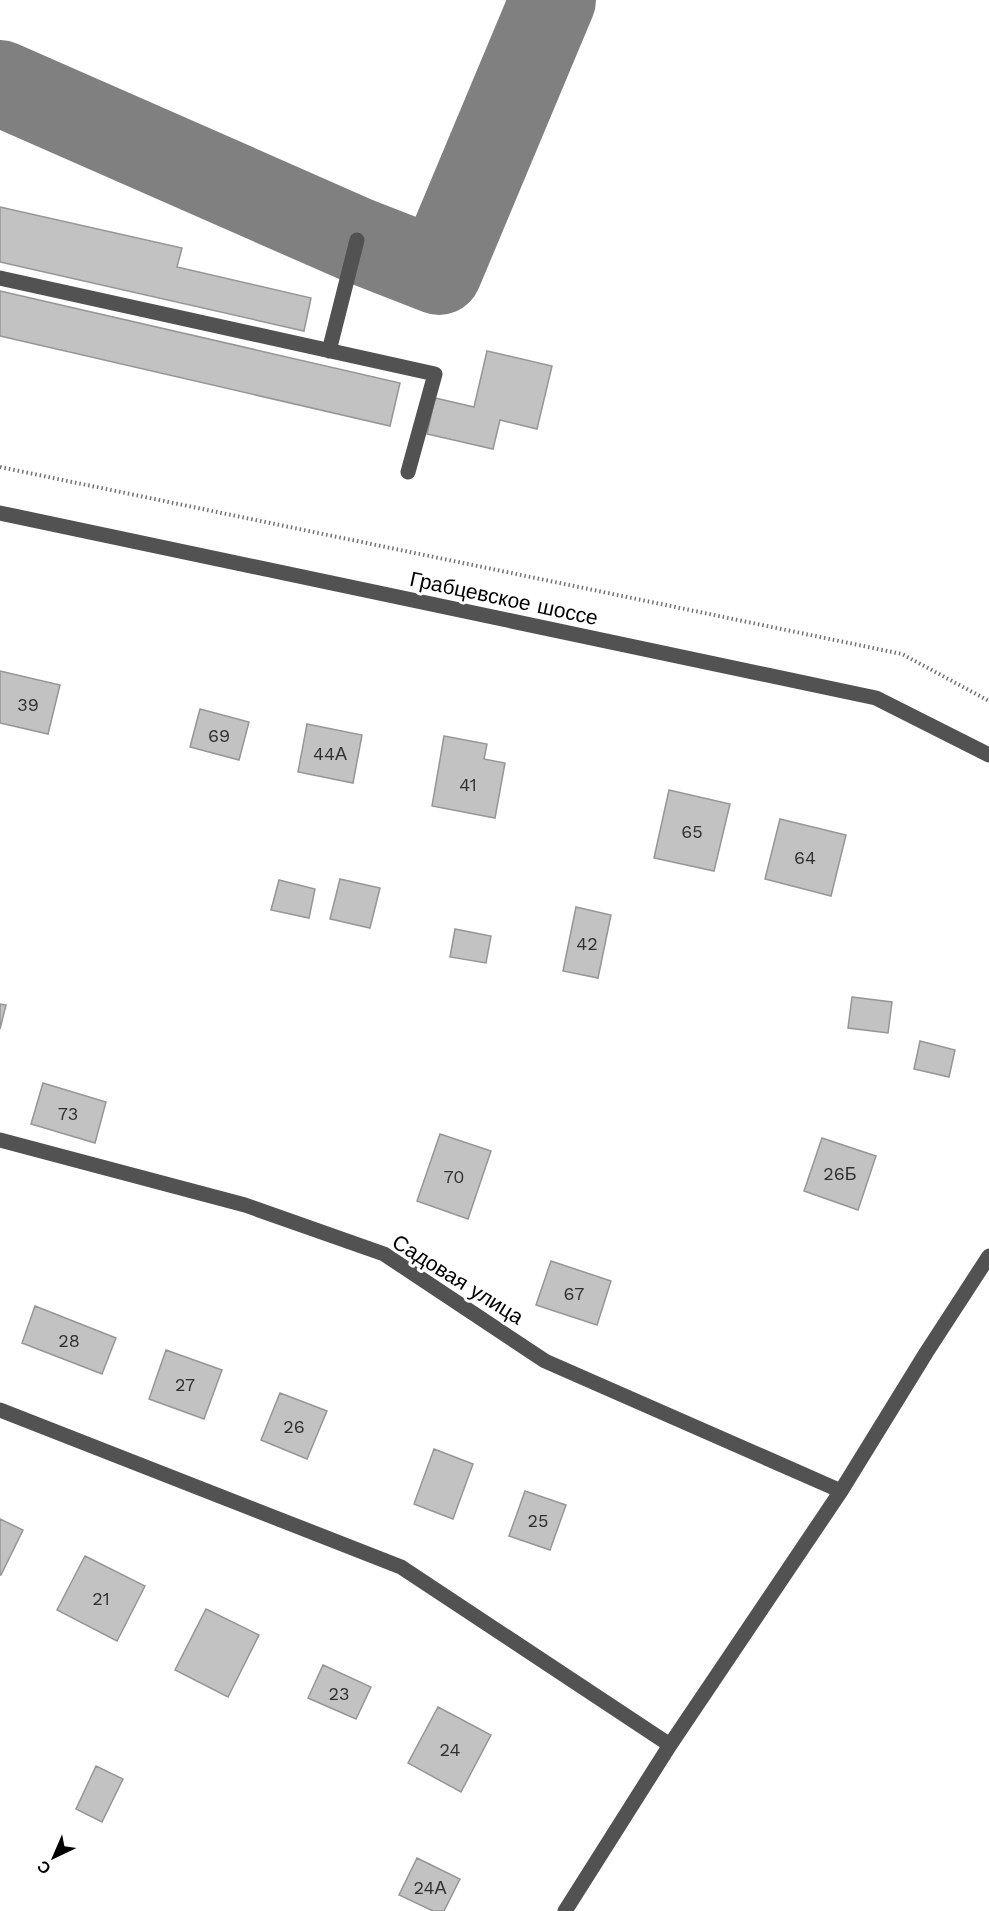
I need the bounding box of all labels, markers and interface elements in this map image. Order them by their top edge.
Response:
street label: Грабцевское шоссе [408,566,600,630]
house number: 39 [17,694,39,715]
house number: 69 [208,725,230,746]
house number: 44А [313,743,347,764]
house number: 41 [459,774,477,795]
house number: 65 [681,821,703,842]
house number: 64 [794,847,816,868]
house number: 42 [576,933,598,954]
house number: 73 [58,1103,78,1124]
house number: 26Б [823,1163,857,1184]
house number: 70 [444,1166,464,1187]
street label: Садовая улица [388,1229,528,1329]
house number: 67 [564,1283,584,1304]
house number: 28 [58,1330,80,1351]
house number: 27 [175,1374,195,1395]
house number: 26 [283,1416,305,1437]
house number: 25 [528,1510,548,1531]
house number: 21 [92,1588,110,1609]
house number: 23 [329,1683,350,1704]
house number: 24 [440,1739,460,1760]
north arrow [24,1827,84,1887]
text: С [33,1856,55,1878]
house number: 24А [414,1877,446,1898]

